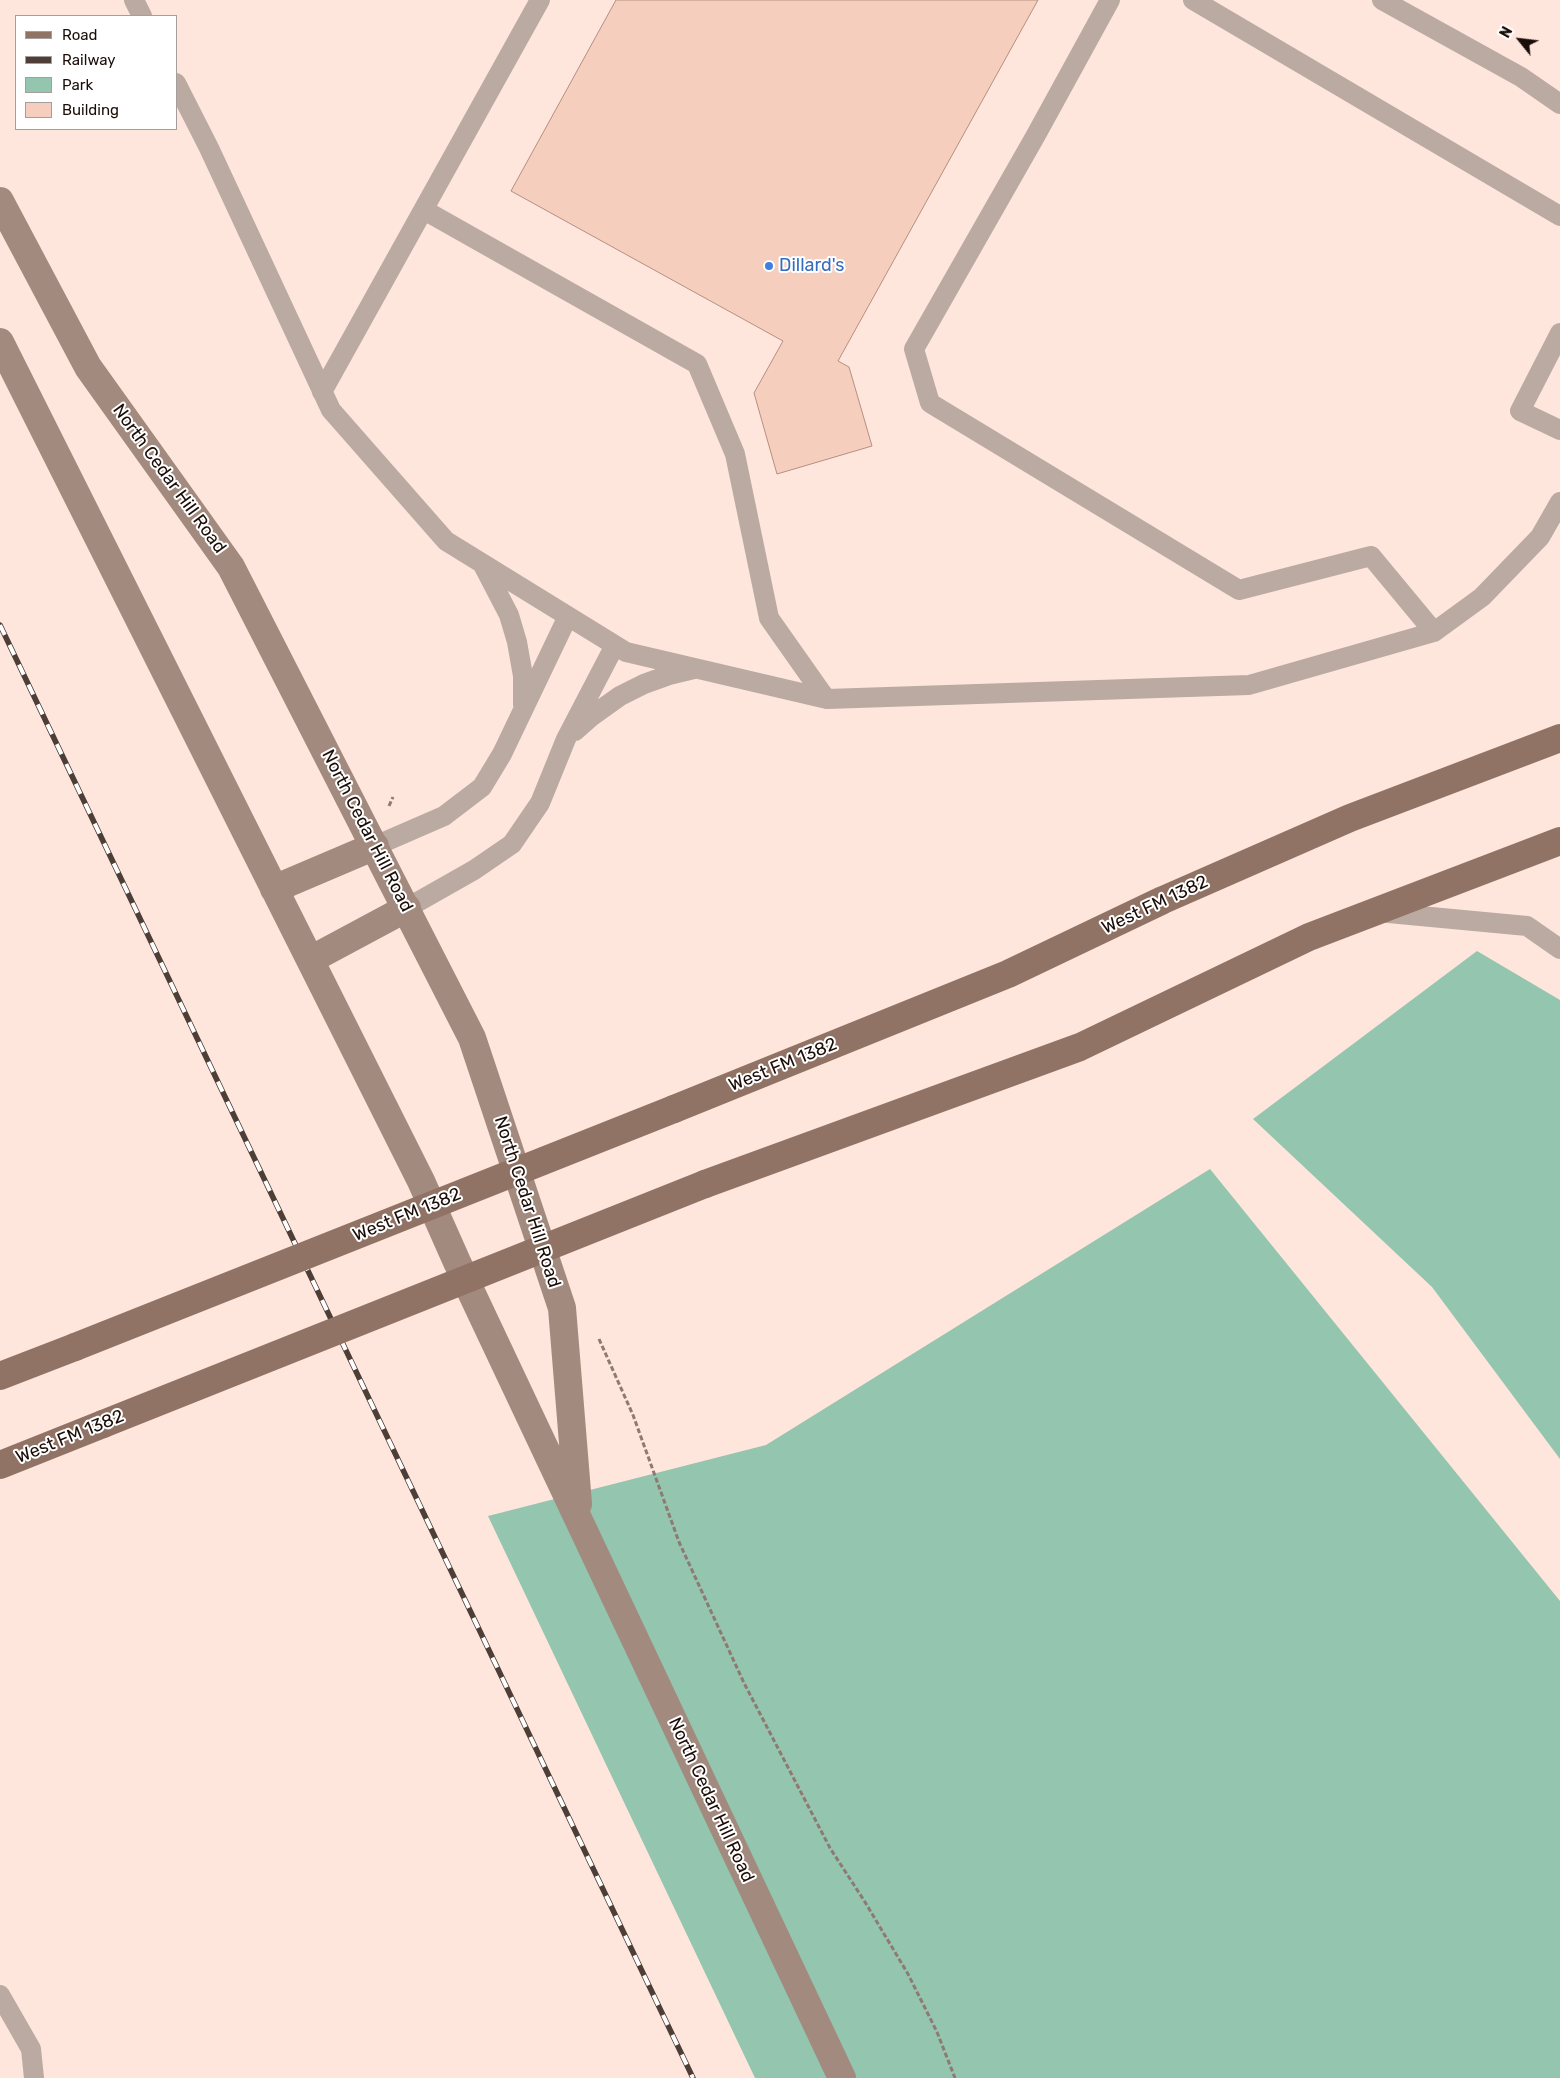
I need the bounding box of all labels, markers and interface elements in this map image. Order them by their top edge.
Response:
legend [15,15,178,130]
north arrow [1495,15,1545,65]
text: N [1497,24,1516,41]
text: Road [62,26,98,44]
text: Railway [62,51,116,69]
text: Park [62,76,93,94]
text: Building [62,101,119,119]
place label: Dillard's [779,255,845,277]
marker: Dillard's [763,260,775,272]
street label: North Cedar Hill Road [108,400,230,558]
street label: North Cedar Hill Road [317,746,417,916]
street label: West FM 1382 [1099,871,1211,939]
street label: West FM 1382 [726,1034,840,1096]
street label: North Cedar Hill Road [489,1114,565,1290]
street label: West FM 1382 [350,1184,464,1246]
street label: West FM 1382 [13,1406,127,1468]
street label: North Cedar Hill Road [663,1714,759,1886]

